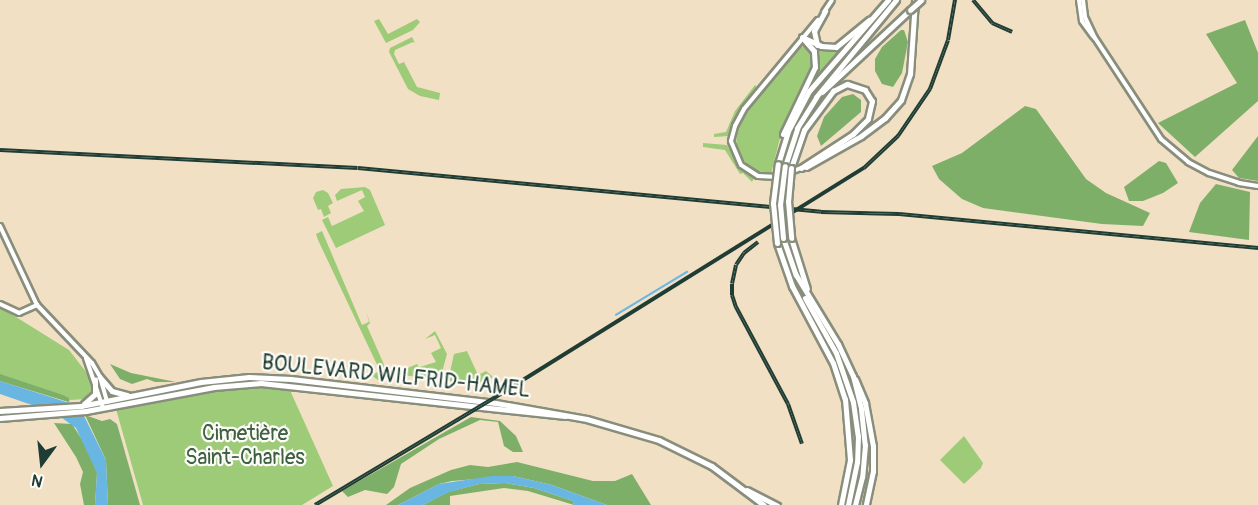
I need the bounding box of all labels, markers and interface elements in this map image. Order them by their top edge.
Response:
street label: BOULEVARD WILFRID-HAMEL [261,350,531,404]
park label: Cimetière Saint-Charles [185,421,305,471]
north arrow [12,433,72,493]
text: N [30,469,45,491]

